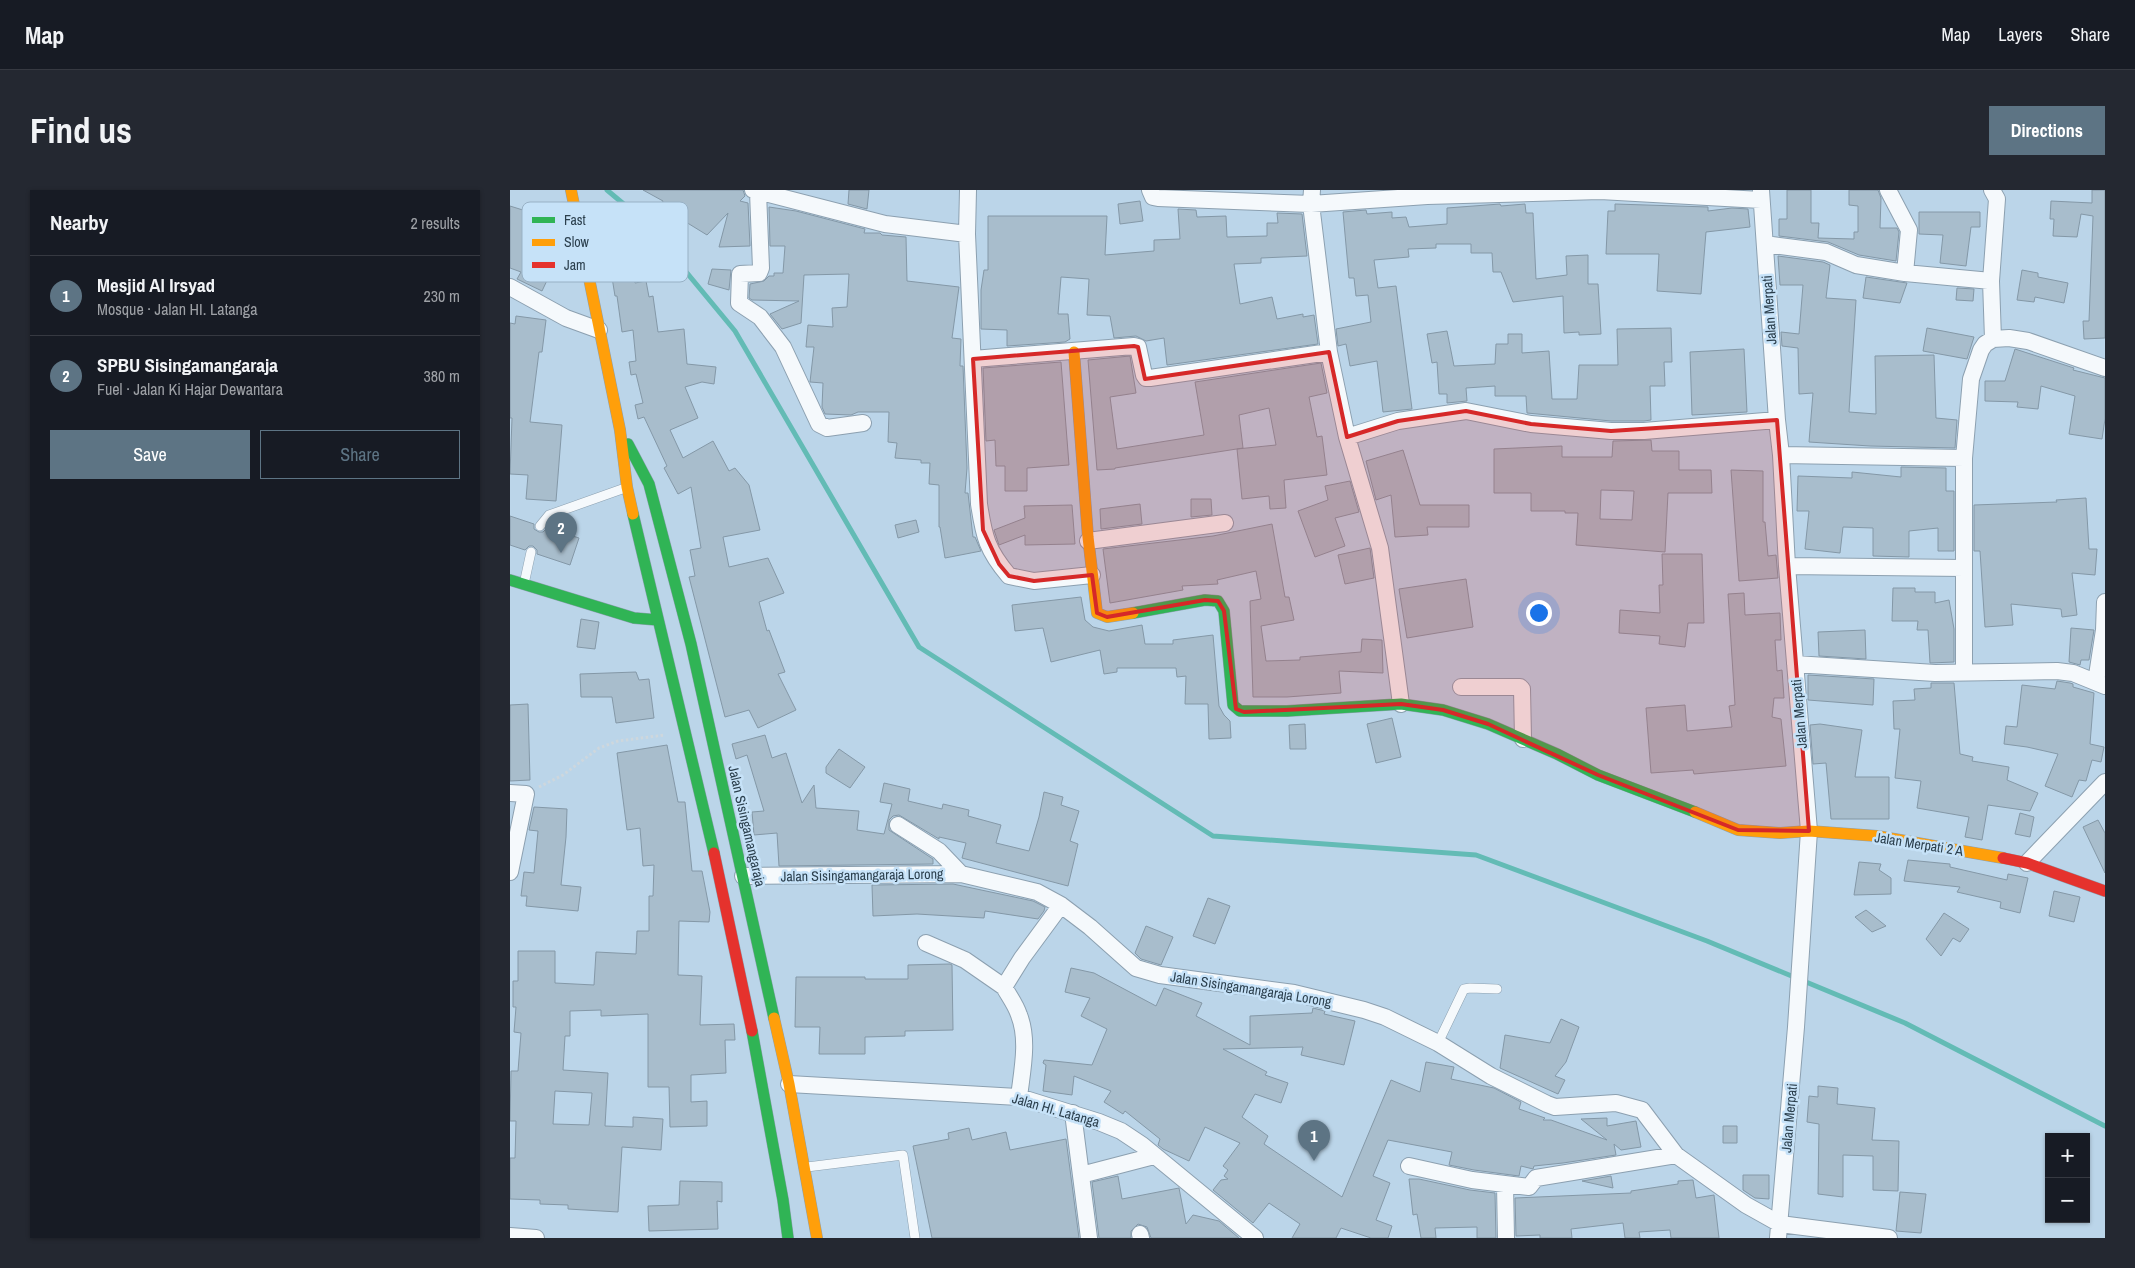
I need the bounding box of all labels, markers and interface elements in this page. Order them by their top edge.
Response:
text: Map [25,19,64,51]
text: Map [1942,22,1970,47]
text: Layers [1998,22,2043,47]
text: Share [2071,22,2110,47]
button: Directions [1989,106,2105,155]
text: Find us [30,107,132,154]
legend [522,202,688,282]
text: Nearby [50,208,108,237]
text: Fast [564,211,586,229]
text: 2 results [410,212,460,234]
text: Slow [564,233,590,251]
text: Jam [564,256,586,274]
text: Mesjid Al Irsyad [97,272,215,298]
street label: Jalan Merpati [1758,275,1780,345]
text: 1 [62,285,70,307]
text: 230 m [424,285,460,307]
text: Mosque · Jalan HI. Latanga [97,298,257,320]
text: SPBU Sisingamangaraja [97,352,278,378]
text: 2 [62,365,70,387]
text: 380 m [424,365,460,387]
text: Fuel · Jalan Ki Hajar Dewantara [97,378,283,400]
button: Save [50,430,250,479]
button: Share [260,430,460,479]
pin: 2 [545,512,577,553]
your location [1526,600,1552,626]
street label: Jalan Merpati [1787,679,1811,749]
street label: Jalan Sisingamangaraja [724,764,770,889]
street label: Jalan Merpati 2 A [1873,828,1965,860]
street label: Jalan Sisingamangaraja Lorong [780,865,944,885]
street label: Jalan Sisingamangaraja Lorong [1169,967,1333,1011]
street label: Jalan Merpati [1777,1083,1801,1153]
street label: Jalan HI. Latanga [1010,1089,1102,1131]
pin: 1 [1298,1120,1330,1161]
map controls [2045,1133,2090,1223]
button: + [2045,1133,2090,1178]
button: − [2045,1178,2090,1223]

